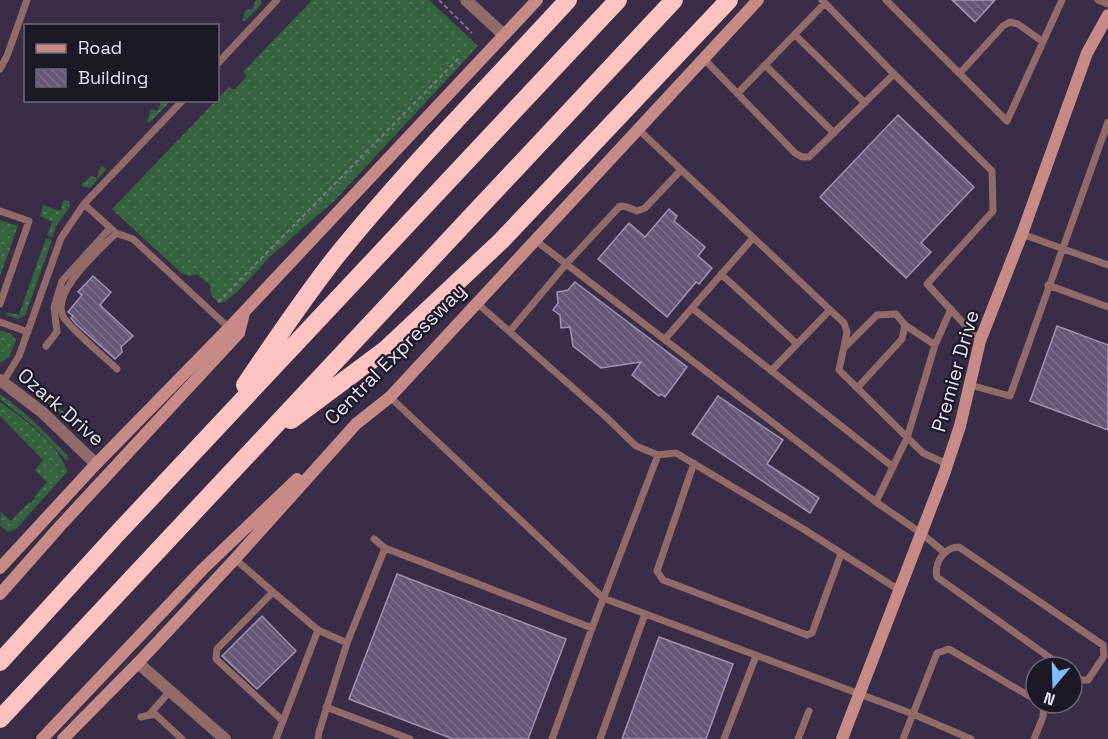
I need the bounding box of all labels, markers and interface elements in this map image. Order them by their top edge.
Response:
legend [24,24,219,102]
text: Road [78,36,122,59]
text: Building [78,66,148,89]
street label: Central Expressway [319,278,471,430]
street label: Premier Drive [925,307,985,435]
street label: Ozark Drive [12,362,110,452]
north arrow [1024,655,1084,715]
text: N [1041,687,1058,710]

